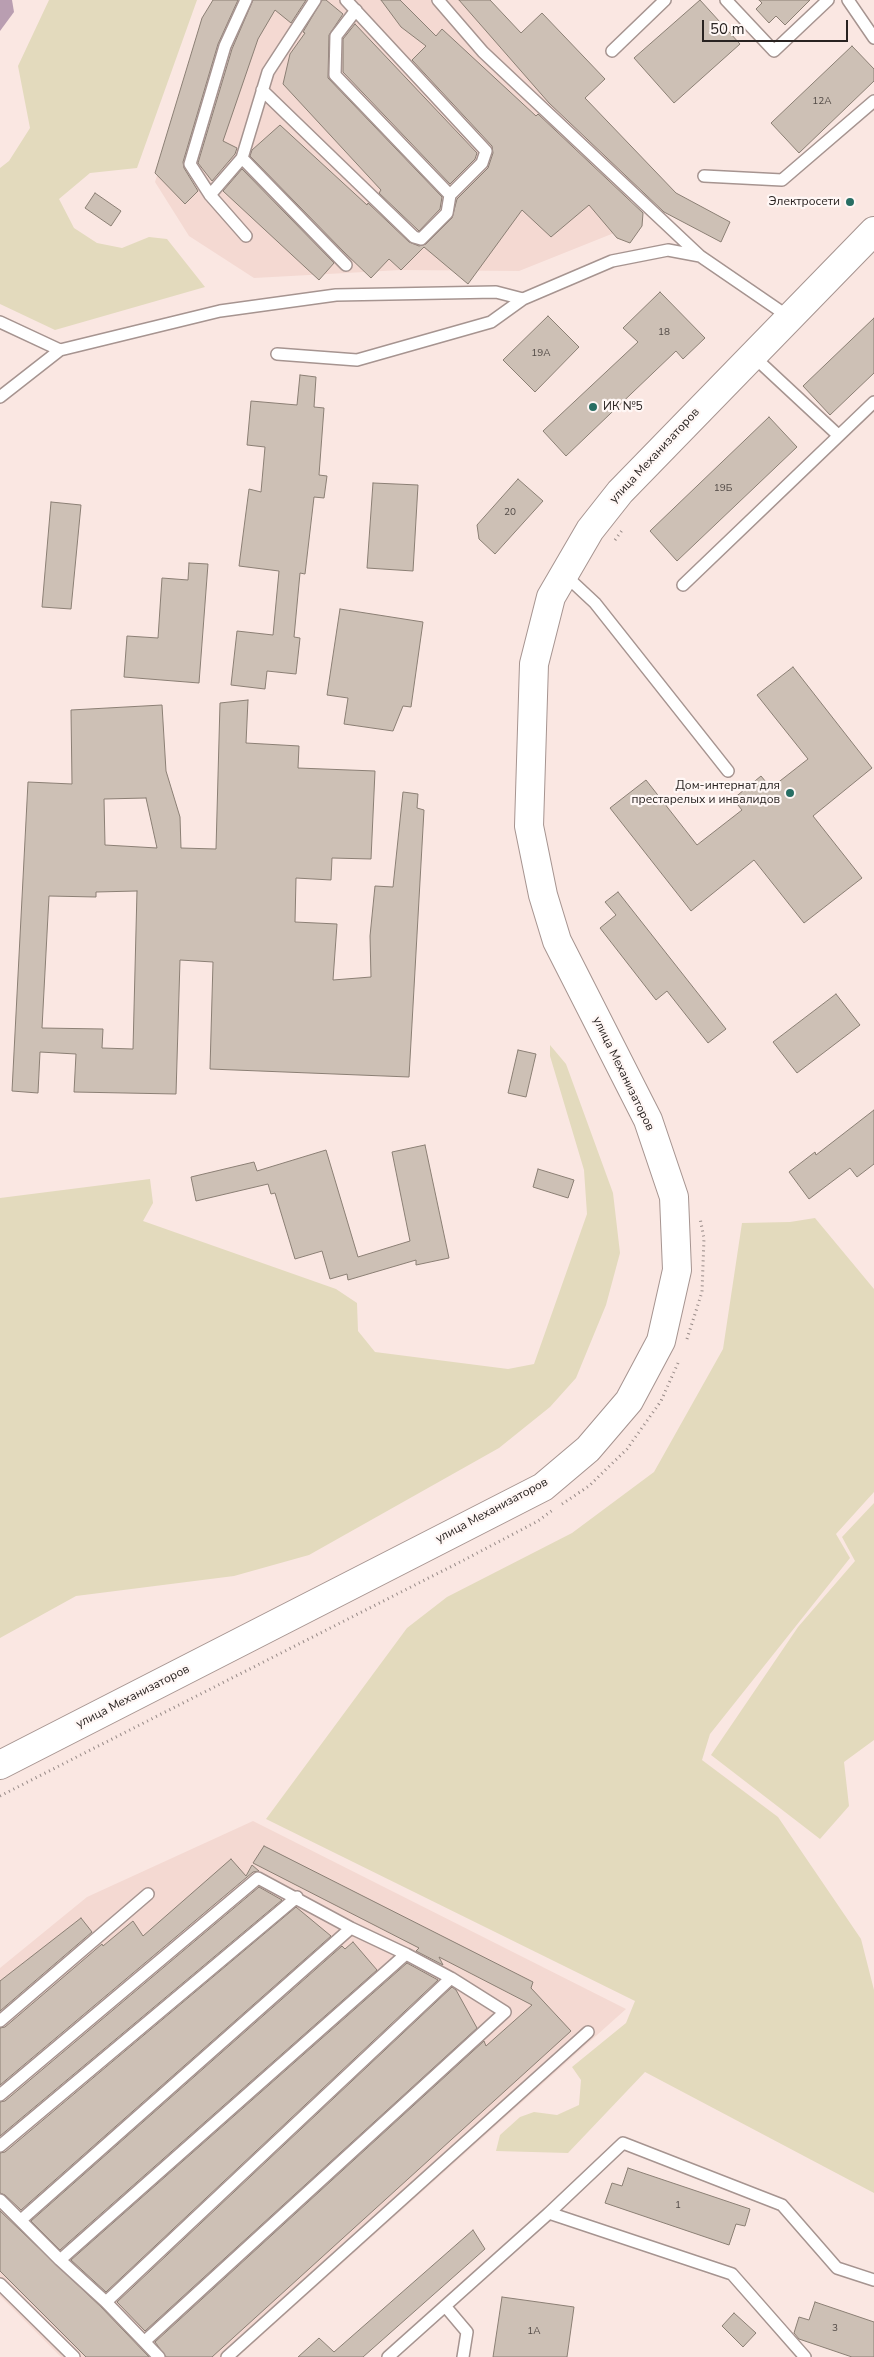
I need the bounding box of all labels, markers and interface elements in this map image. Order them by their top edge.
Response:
scale bar [704,10,850,42]
text: 50 m [710,19,745,39]
house number: 12А [812,96,832,108]
place label: Электросети [769,195,840,209]
marker: Электросети [844,196,856,208]
house number: 18 [658,327,670,339]
house number: 19А [531,348,551,360]
place label: ИК №5 [603,400,643,414]
marker: ИК №5 [587,401,599,413]
street label: улица Механизаторов [607,405,703,507]
house number: 19Б [714,483,732,495]
house number: 20 [504,507,516,519]
place label: Дом-интернат для престарелых и инвалидов [632,779,780,807]
marker: Дом-интернат для престарелых и инвалидов [784,787,796,799]
street label: улица Механизаторов [589,1015,657,1133]
street label: улица Механизаторов [433,1475,551,1547]
street label: улица Механизаторов [74,1662,192,1732]
house number: 1 [675,2200,681,2212]
house number: 3 [832,2323,838,2335]
house number: 1А [527,2326,541,2338]

